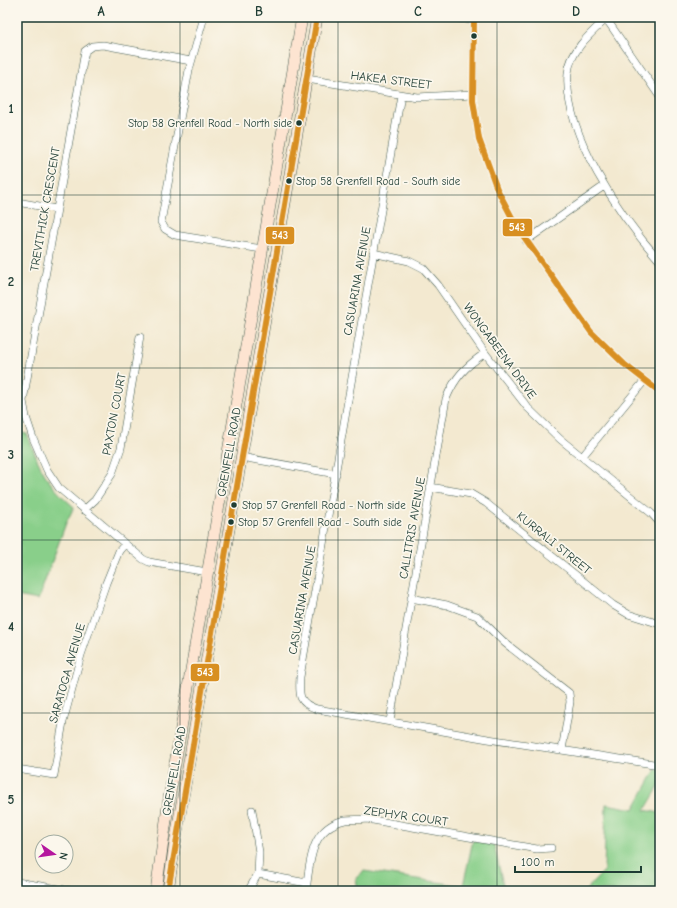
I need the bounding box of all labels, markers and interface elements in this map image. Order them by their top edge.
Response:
text: A [97,4,105,19]
text: B [255,4,263,19]
text: C [414,4,422,19]
text: D [572,4,580,19]
unlabelled marker [469,31,479,41]
street label: HAKEA STREET [350,68,433,92]
text: 1 [8,101,14,116]
place label: Stop 58 Grenfell Road - North side [128,117,292,130]
marker: Stop 58 Grenfell Road - North side [294,118,304,128]
street label: TREVITHICK CRESCENT [27,145,63,272]
place label: Stop 58 Grenfell Road - South side [296,175,461,188]
marker: Stop 58 Grenfell Road - South side [284,176,294,186]
line badge: 543 [502,218,533,237]
text: 543 [509,221,525,234]
street label: CASUARINA AVENUE [341,225,373,337]
line badge: 543 [265,226,295,245]
text: 543 [272,229,288,242]
text: 2 [8,274,14,289]
street label: WONGABEENA DRIVE [461,300,539,402]
street label: PAXTON COURT [99,371,129,456]
street label: GRENFELL ROAD [214,406,244,498]
text: 3 [8,447,14,462]
street label: CALLITRIS AVENUE [396,476,428,580]
place label: Stop 57 Grenfell Road - North side [242,499,406,512]
marker: Stop 57 Grenfell Road - North side [229,500,239,510]
street label: KURRALI STREET [514,509,595,578]
place label: Stop 57 Grenfell Road - South side [238,516,402,529]
marker: Stop 57 Grenfell Road - South side [226,517,236,527]
street label: CASUARINA AVENUE [286,544,318,656]
text: 4 [8,619,14,634]
street label: SARATOGA AVENUE [46,621,88,725]
line badge: 543 [190,663,220,682]
text: 543 [197,666,213,679]
street label: GRENFELL ROAD [159,725,189,817]
text: 5 [8,792,15,807]
street label: ZEPHYR COURT [363,803,450,829]
north arrow [34,834,74,874]
scale bar [515,848,641,874]
text: N [56,851,70,861]
text: 100 m [521,855,554,869]

